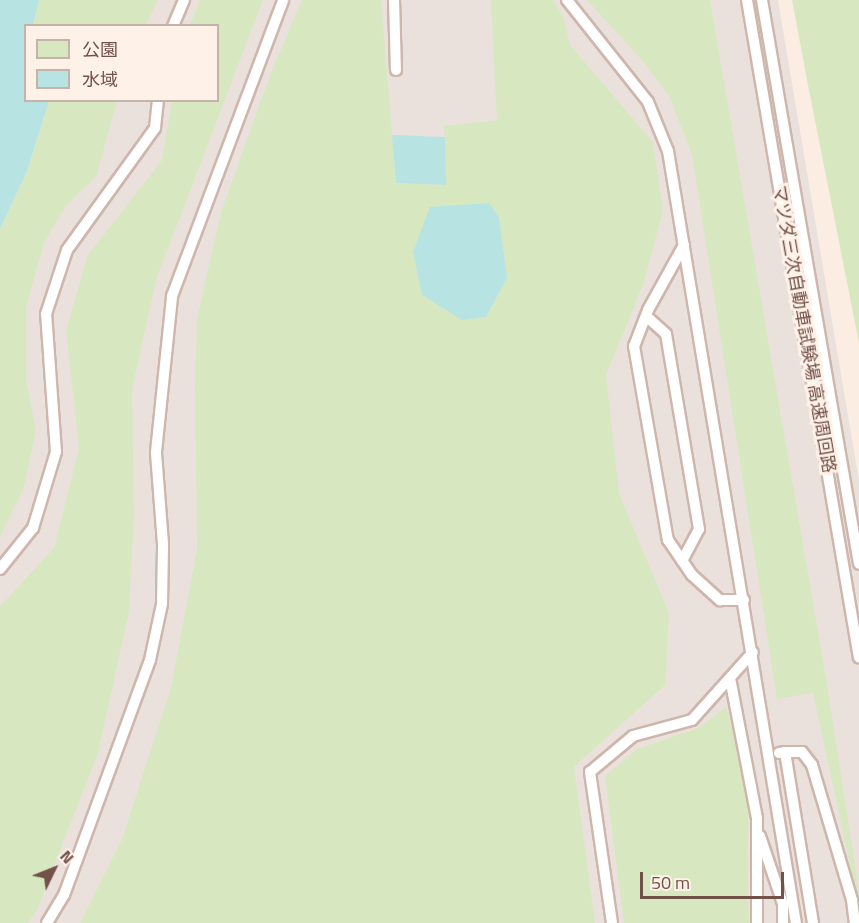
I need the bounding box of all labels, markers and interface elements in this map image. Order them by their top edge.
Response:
legend [24,24,219,102]
text: 公園 [82,36,118,63]
text: 水域 [82,66,118,93]
street label: マツダ三次自動車試験場 高速周回路 [768,183,840,475]
north arrow [24,839,84,899]
text: N [55,844,80,869]
scale bar [643,860,787,898]
text: 50 m [651,869,690,896]

